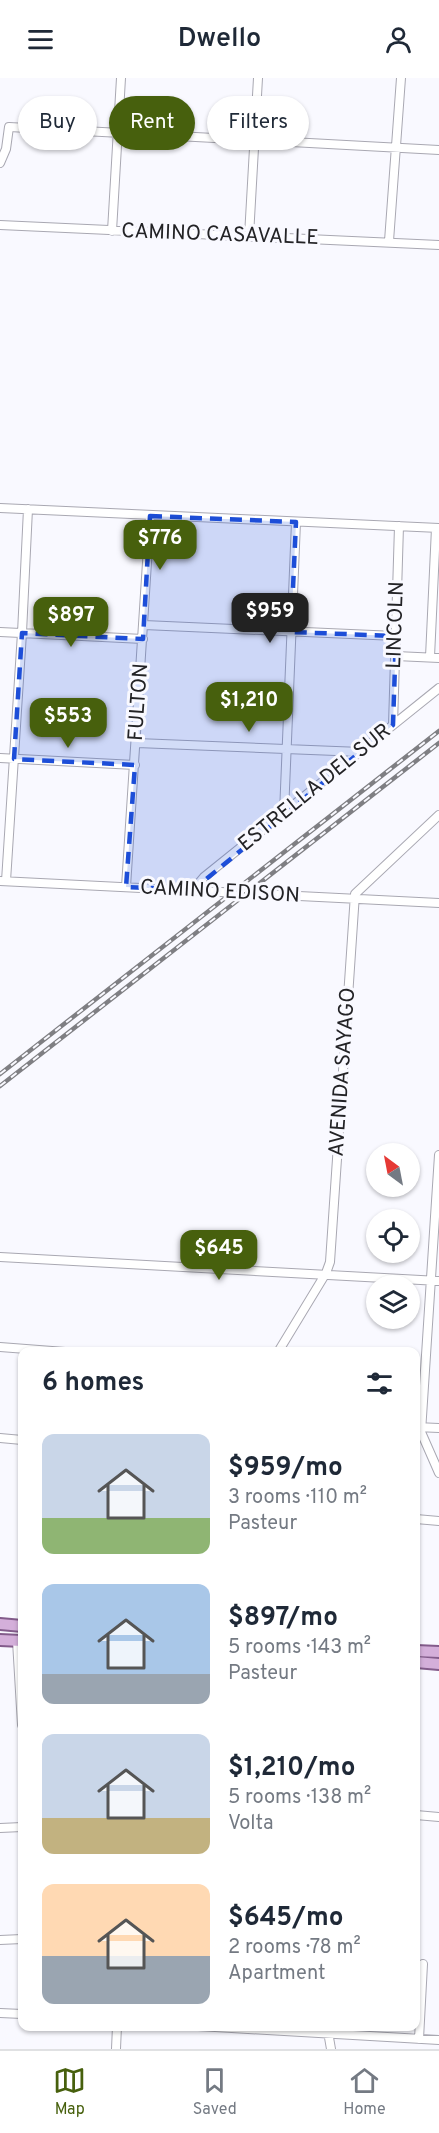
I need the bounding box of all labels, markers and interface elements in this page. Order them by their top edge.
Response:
text: Dwello [178,22,261,56]
icon: menu [24,23,57,56]
icon: person [382,23,415,56]
chip: Buy [18,96,97,150]
chip: Rent [109,96,195,150]
chip: Filters [207,96,309,150]
street label: CAMINO CASAVALLE [121,218,319,252]
pin: $776 [124,520,196,571]
text: $776 [138,526,182,552]
street label: LINCOLN [381,581,411,669]
pin: $959 [234,593,306,644]
pin: $897 [35,597,107,648]
text: $959 [246,599,294,625]
text: $897 [47,603,95,629]
street label: FULTON [123,662,155,742]
pin: $1,210 [200,682,298,733]
text: $1,210 [220,688,278,714]
pin: $553 [32,698,104,749]
text: $553 [44,704,92,730]
street label: ESTRELLA DEL SUR [233,718,397,858]
street label: CAMINO EDISON [139,874,301,910]
street label: AVENIDA SAYAGO [324,987,362,1157]
north arrow [366,1143,420,1197]
map controls [366,1143,420,1329]
button: locate [366,1209,420,1263]
pin: $645 [183,1230,255,1281]
text: $645 [194,1236,244,1262]
button: layers [366,1275,420,1329]
text: 6 homes [42,1367,144,1400]
icon: filters [363,1367,396,1400]
text: $959/mo [228,1452,343,1485]
icon: home [90,1458,162,1530]
text: 3 rooms · 110 m² [228,1485,367,1511]
text: Pasteur [228,1511,297,1537]
text: $897/mo [228,1602,338,1635]
icon: home [90,1608,162,1680]
text: 5 rooms · 143 m² [228,1635,371,1661]
text: Pasteur [228,1661,297,1687]
text: $1,210/mo [228,1752,356,1785]
icon: home [90,1758,162,1830]
text: 5 rooms · 138 m² [228,1785,371,1811]
text: Volta [228,1811,273,1837]
text: $645/mo [228,1902,344,1935]
icon: home [90,1908,162,1980]
text: 2 rooms · 78 m² [228,1935,361,1961]
text: Apartment [228,1961,326,1987]
tab: Map [53,2064,86,2120]
tab: Saved [193,2064,237,2120]
tab: Home [343,2064,386,2120]

